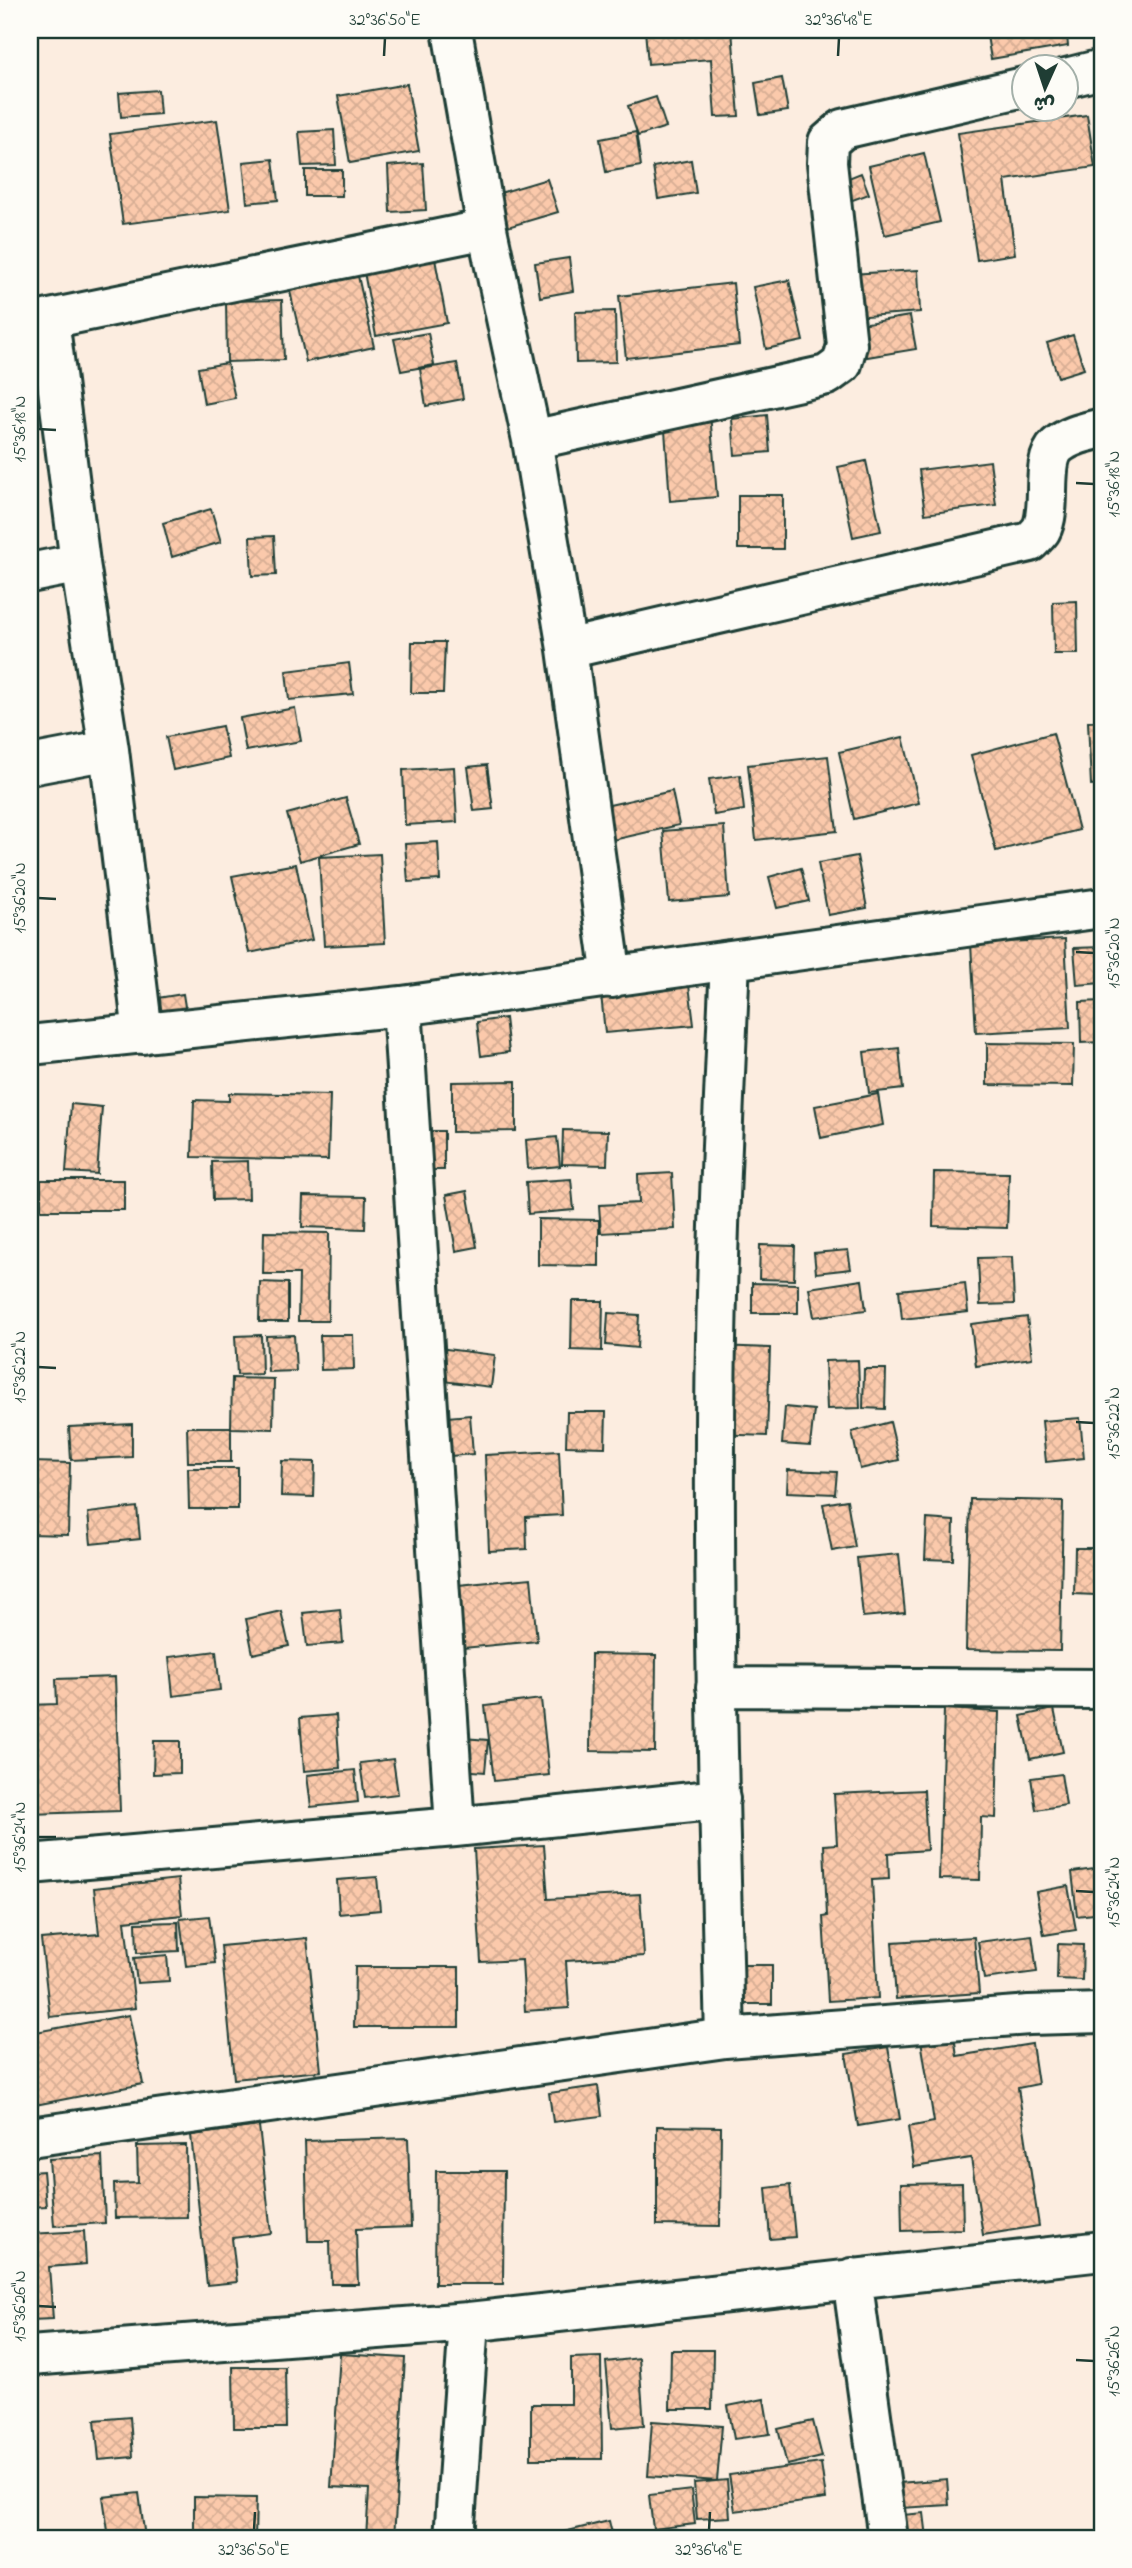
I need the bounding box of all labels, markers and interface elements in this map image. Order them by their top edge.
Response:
text: 32°36'50"E [349,8,421,34]
text: 32°36'48"E [805,8,873,34]
north arrow [1010,52,1080,122]
text: ش [1033,88,1055,117]
text: 15°36'18"N [8,396,34,462]
text: 15°36'18"N [1102,451,1128,517]
text: 15°36'20"N [8,862,34,934]
text: 15°36'20"N [1102,917,1128,989]
text: 15°36'22"N [8,1331,34,1403]
text: 15°36'22"N [1102,1387,1128,1459]
text: 15°36'24"N [8,1802,34,1872]
text: 15°36'24"N [1102,1857,1128,1927]
text: 15°36'26"N [8,2270,34,2342]
text: 15°36'26"N [1102,2325,1128,2397]
text: 32°36'50"E [218,2538,290,2564]
text: 32°36'48"E [675,2538,743,2564]

